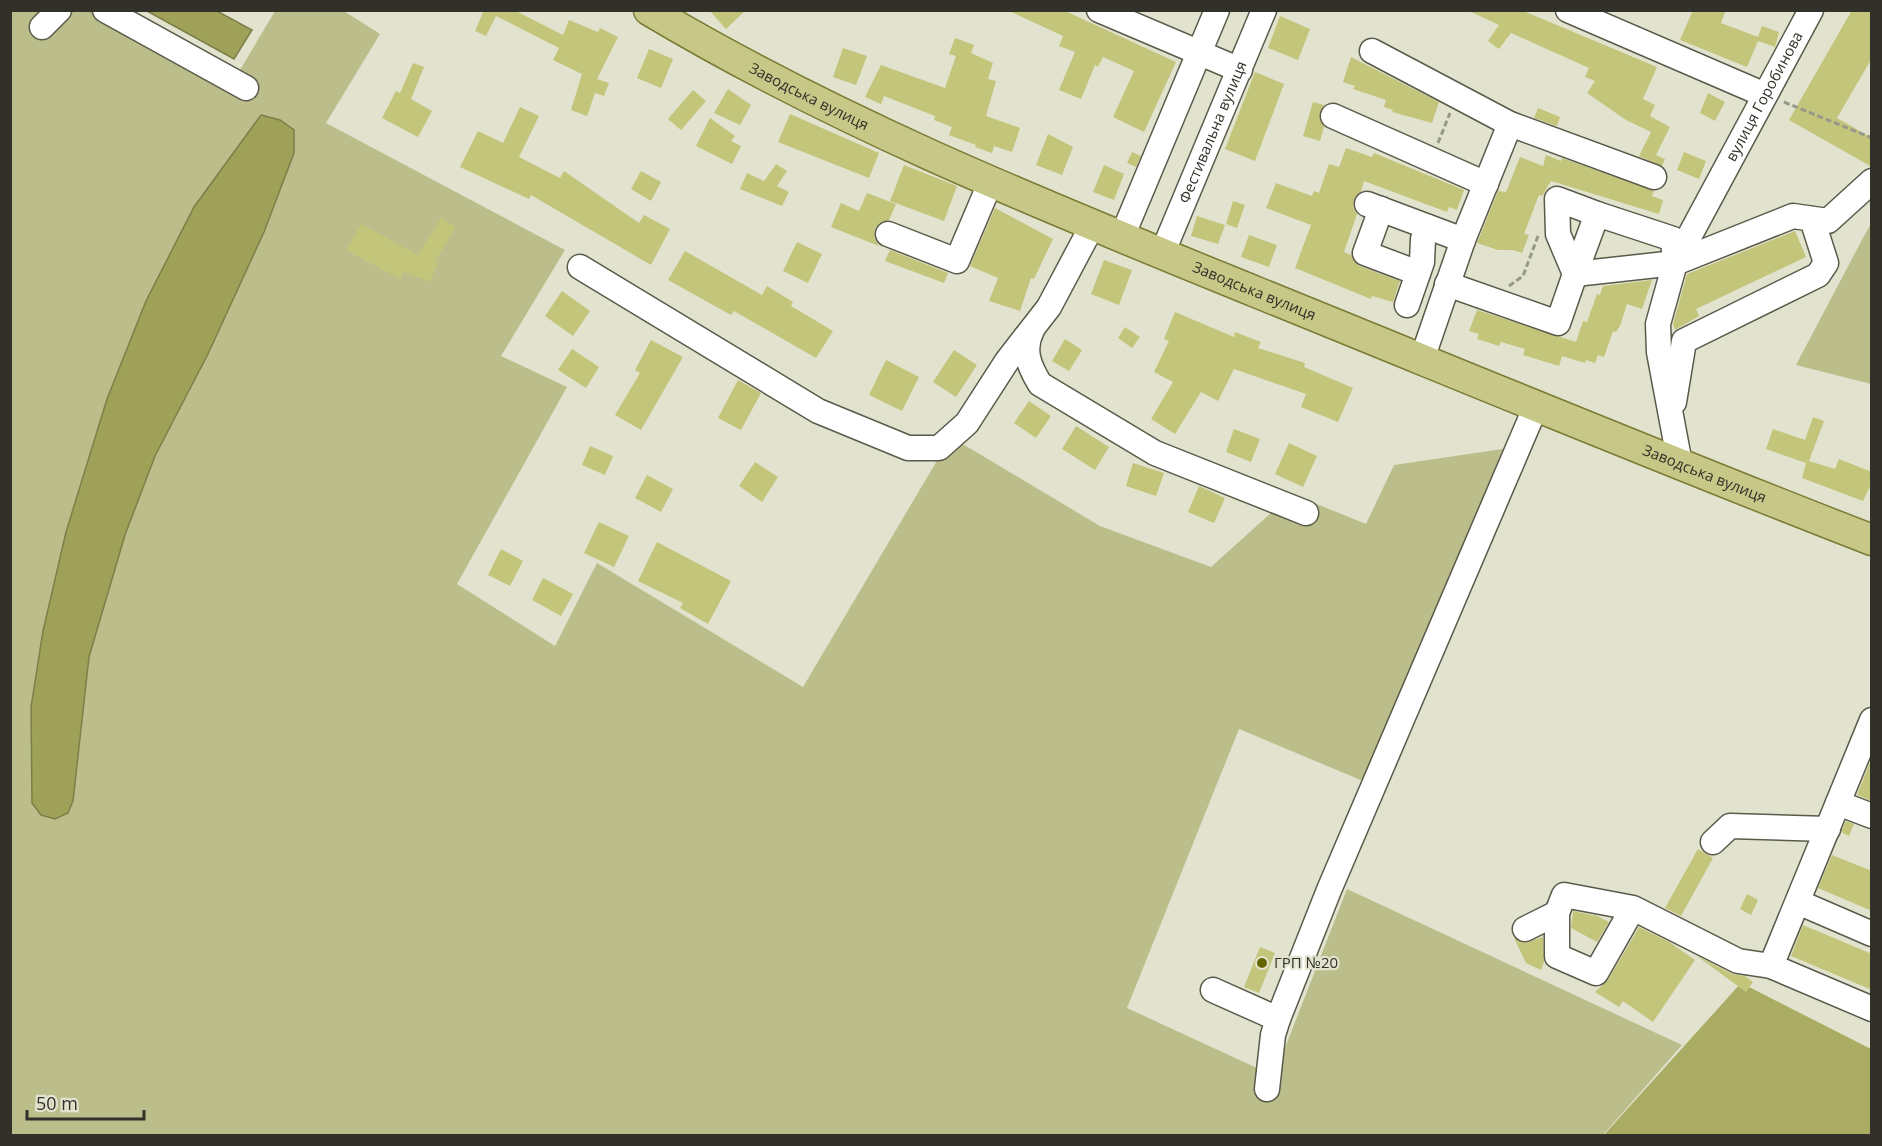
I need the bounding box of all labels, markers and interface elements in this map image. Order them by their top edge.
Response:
street label: вулиця Горобинова [1720,27,1807,165]
street label: Заводська вулиця [746,57,872,134]
street label: Фестивальна вулиця [1173,58,1251,206]
street label: Заводська вулиця [1190,256,1319,324]
street label: Заводська вулиця [1640,439,1770,507]
place label: ГРП №20 [1274,952,1338,972]
marker: ГРП №20 [1255,956,1269,970]
scale bar [27,1083,144,1121]
text: 50 m [36,1091,78,1115]

